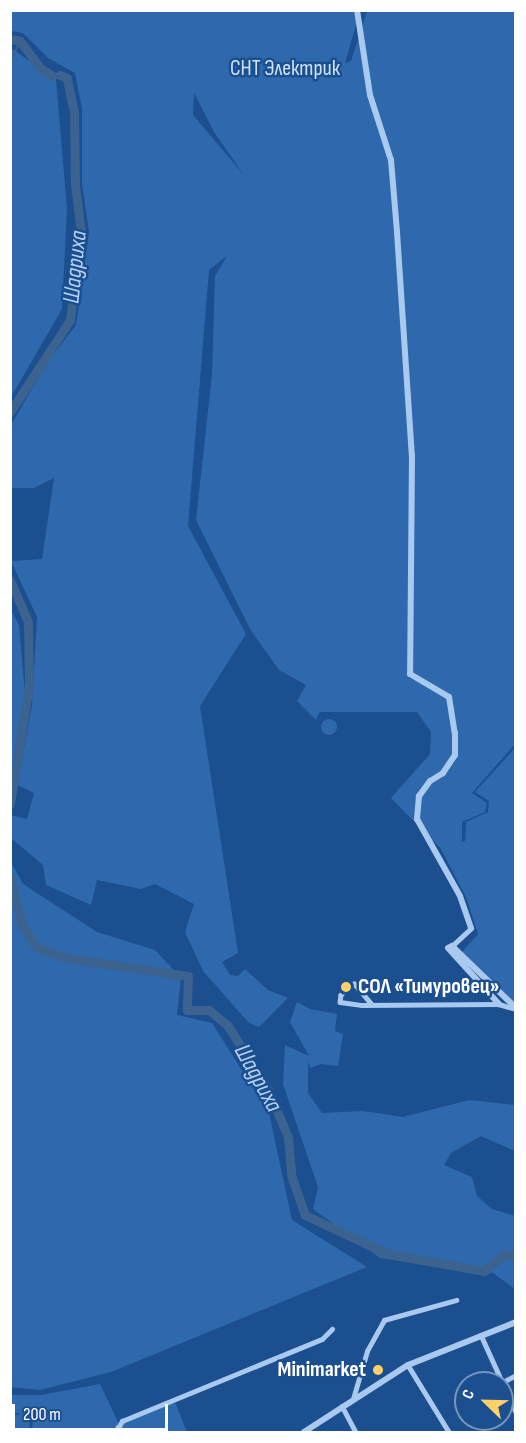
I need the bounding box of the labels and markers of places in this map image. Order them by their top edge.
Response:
place label: СОЛ «Тимуровец» [358,974,499,1000]
marker: СОЛ «Тимуровец» [339,980,353,994]
place label: Minimarket [277,1357,366,1383]
marker: Minimarket [371,1363,385,1377]

